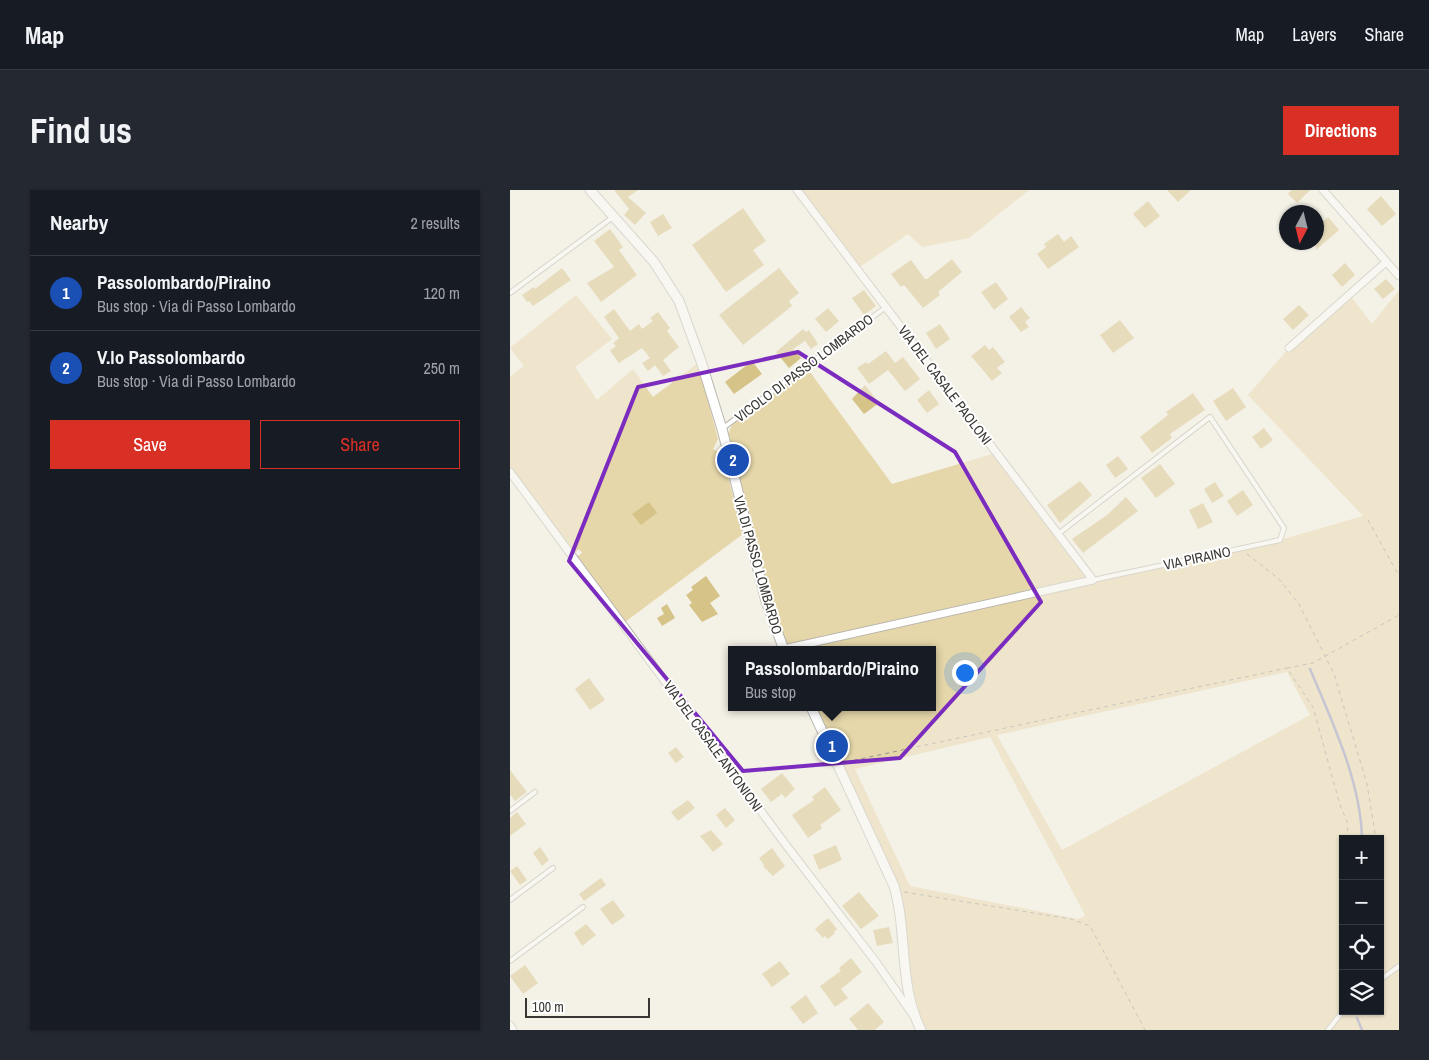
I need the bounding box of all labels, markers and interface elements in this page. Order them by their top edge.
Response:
text: Map [25,19,64,51]
text: Map [1236,22,1264,47]
text: Layers [1292,22,1337,47]
text: Share [1365,22,1404,47]
button: Directions [1283,106,1399,155]
text: Find us [30,107,132,154]
north arrow [1279,205,1324,250]
text: Nearby [50,208,108,237]
text: 2 results [410,212,460,234]
text: Passolombardo/Piraino [97,269,271,295]
text: 1 [62,282,70,304]
text: 120 m [424,282,460,304]
text: Bus stop · Via di Passo Lombardo [97,295,296,317]
street label: VICOLO DI PASSO LOMBARDO [731,310,877,426]
street label: VIA DEL CASALE PAOLONI [894,322,996,448]
text: V.lo Passolombardo [97,344,245,370]
text: 2 [62,357,70,379]
text: 250 m [424,357,460,379]
text: Bus stop · Via di Passo Lombardo [97,370,296,392]
button: Save [50,420,250,469]
button: Share [260,420,460,469]
pin: 2 [717,441,749,479]
street label: VIA DI PASSO LOMBARDO [730,494,786,636]
street label: VIA PIRAINO [1162,542,1232,574]
popup [728,646,936,711]
text: Passolombardo/Piraino [745,655,919,681]
your location [952,660,978,686]
street label: VIA DEL CASALE ANTONIONI [659,677,767,815]
text: Bus stop [745,681,796,703]
pin: 1 [816,727,848,765]
map controls [1339,835,1384,1015]
button: + [1339,835,1384,880]
button: − [1339,880,1384,925]
button: locate [1339,925,1384,970]
button: layers [1339,970,1384,1015]
scale bar [525,995,650,1018]
text: 100 m [532,998,564,1016]

